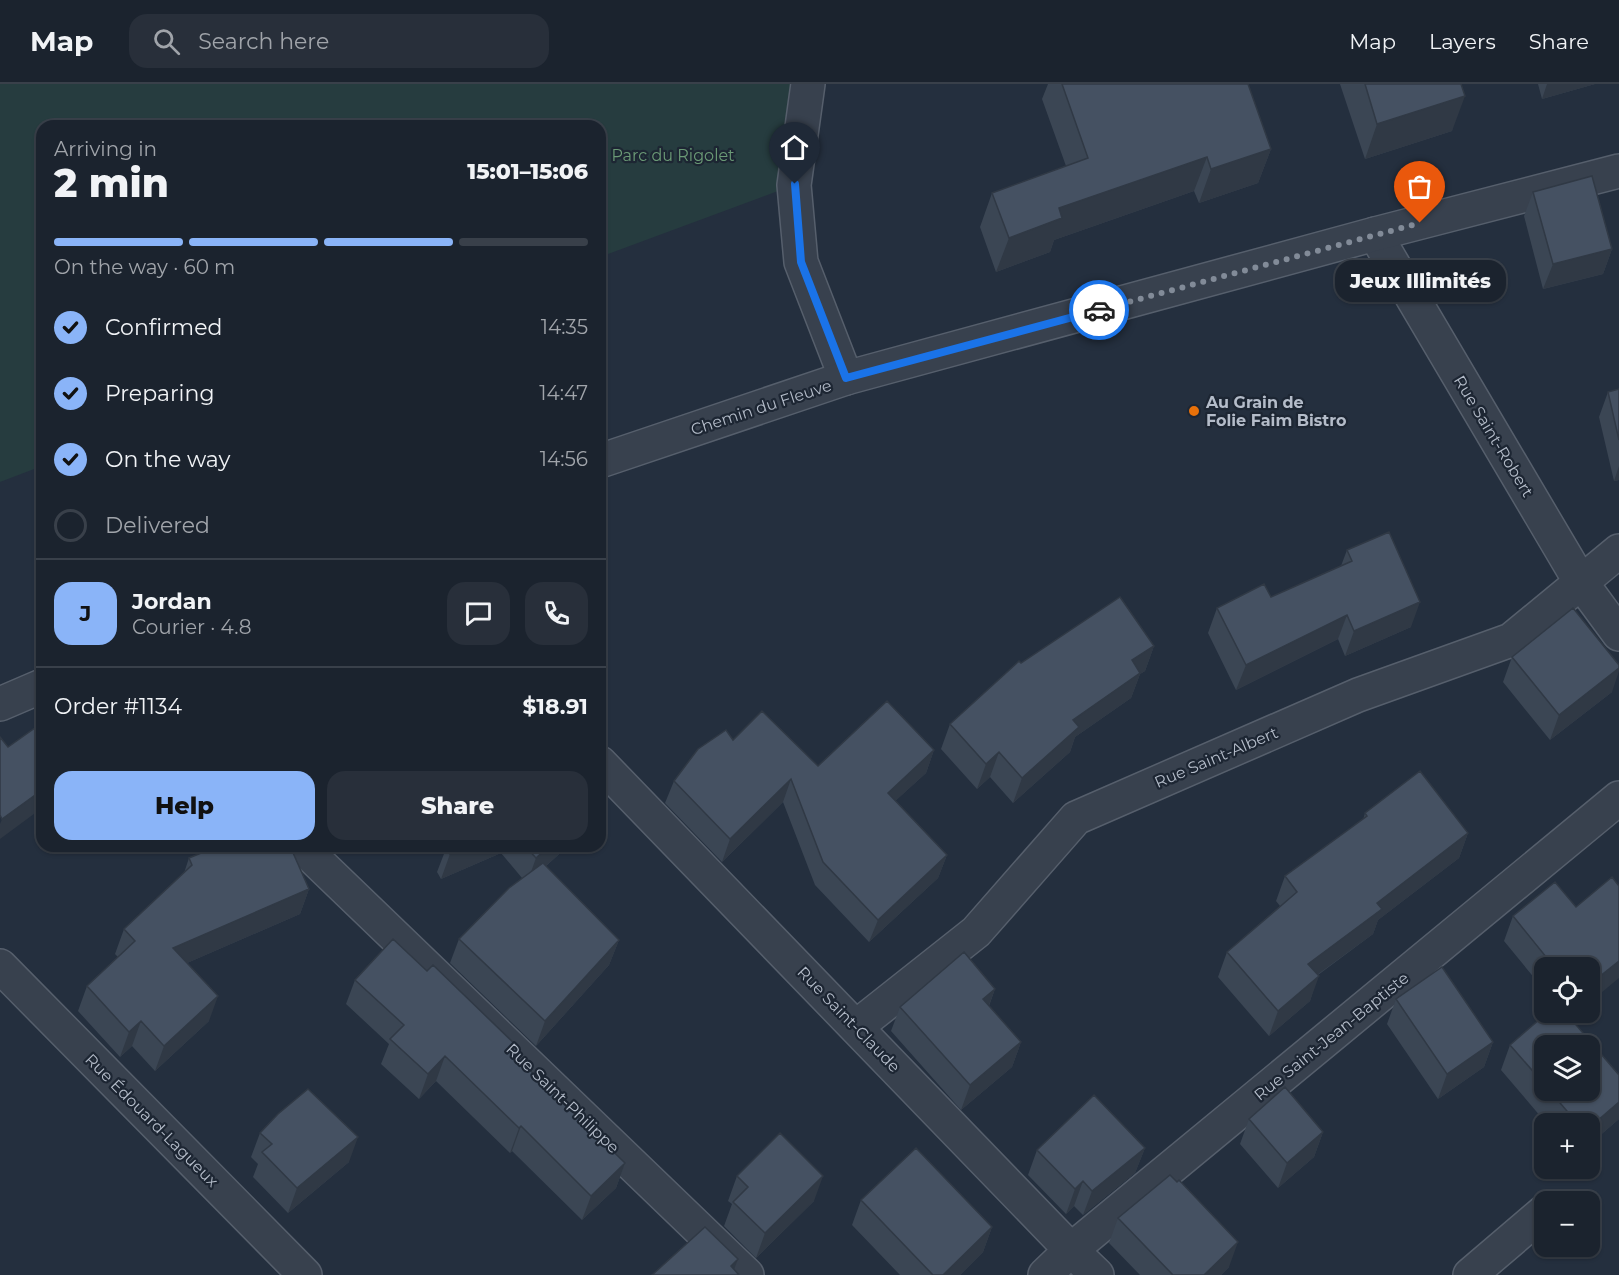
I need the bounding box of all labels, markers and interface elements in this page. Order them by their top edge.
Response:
search box [129,14,549,68]
text: Map [30,24,93,58]
icon: search [150,25,183,58]
text: Search here [198,28,329,55]
text: Map [1349,29,1396,54]
text: Layers [1429,29,1496,54]
text: Share [1529,29,1589,54]
pin [769,122,820,184]
icon: home [778,131,811,164]
text: Arriving in [54,137,157,161]
park label: Parc du Rigolet [611,146,735,165]
text: 15:01–15:06 [467,158,588,185]
text: 2 min [54,159,169,207]
pin [1394,161,1445,223]
icon: bag [1403,170,1436,203]
text: On the way · 60 m [54,255,235,279]
callout: Jeux Illimités [1334,259,1506,301]
text: Jeux Illimités [1350,269,1491,293]
courier [1069,280,1129,340]
icon: car [1083,294,1116,327]
icon: check [54,311,87,344]
text: Confirmed [105,314,222,341]
text: 14:35 [541,315,588,339]
street label: Rue Saint-Robert [1450,372,1538,501]
street label: Chemin du Fleuve [688,376,834,439]
icon: check [54,377,87,410]
text: Preparing [105,380,214,407]
text: 14:47 [539,381,588,405]
place label: Au Grain de Folie Faim Bistro [1205,393,1346,430]
marker: Au Grain de Folie Faim Bistro [1187,404,1201,418]
icon: check [54,443,87,476]
text: On the way [105,446,230,473]
text: 14:56 [540,447,588,471]
text: Delivered [105,512,210,539]
button: chat [447,582,510,645]
button: phone [525,582,588,645]
text: Jordan [132,588,212,615]
text: J [80,600,91,627]
text: Courier · 4.8 [132,615,251,639]
text: Order #1134 [54,693,182,720]
text: $18.91 [523,693,588,720]
street label: Rue Saint-Albert [1152,723,1281,792]
button: Help [54,771,315,840]
button: Share [327,771,588,840]
map controls [1534,957,1600,1257]
button: locate [1534,957,1600,1023]
street label: Rue Saint-Claude [793,963,904,1076]
street label: Rue Saint-Jean-Baptiste [1250,968,1412,1105]
button: layers [1534,1035,1600,1101]
street label: Rue Saint-Philippe [502,1040,623,1157]
street label: Rue Édouard-Lagueux [81,1050,223,1191]
button: + [1534,1113,1600,1179]
button: − [1534,1191,1600,1257]

